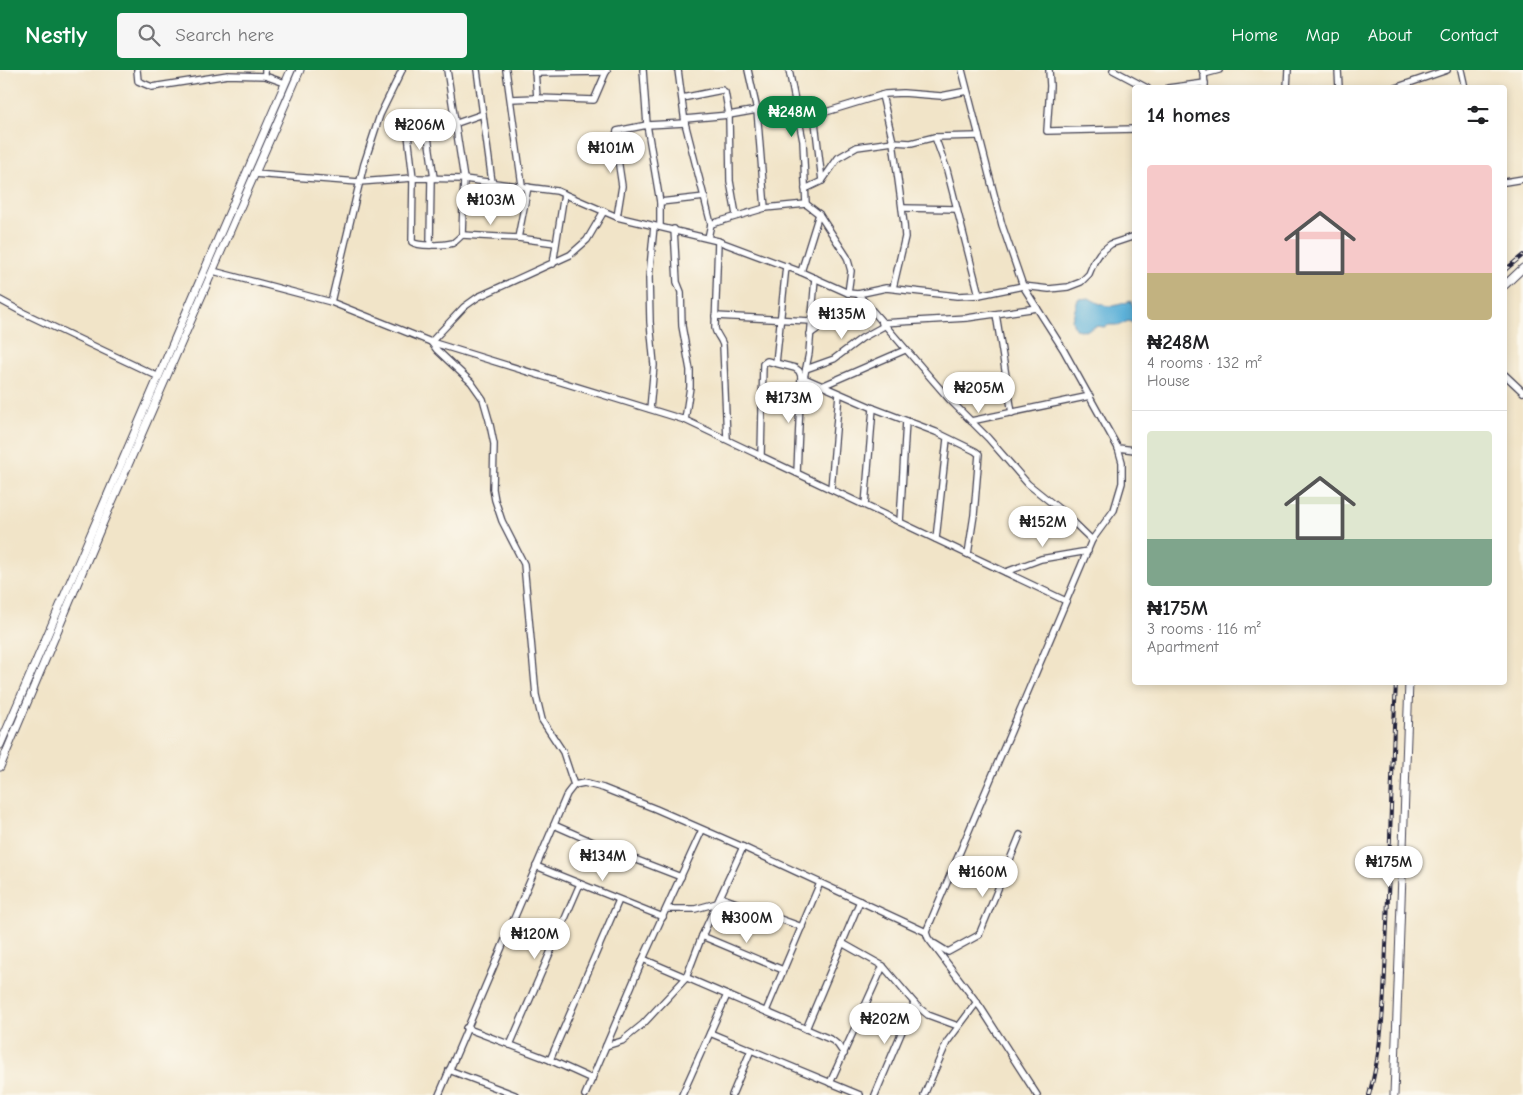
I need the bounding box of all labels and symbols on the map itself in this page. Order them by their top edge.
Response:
pin: ₦248M [757,96,827,138]
pin: ₦206M [385,108,455,151]
pin: ₦101M [576,132,646,174]
pin: ₦103M [456,184,526,226]
pin: ₦135M [807,298,877,340]
pin: ₦205M [944,372,1014,414]
pin: ₦173M [754,382,824,424]
pin: ₦152M [1008,506,1078,548]
pin: ₦134M [568,840,638,882]
pin: ₦175M [1354,846,1424,888]
pin: ₦160M [948,856,1018,898]
pin: ₦300M [712,902,782,944]
pin: ₦120M [500,918,570,960]
pin: ₦202M [850,1002,920,1045]

